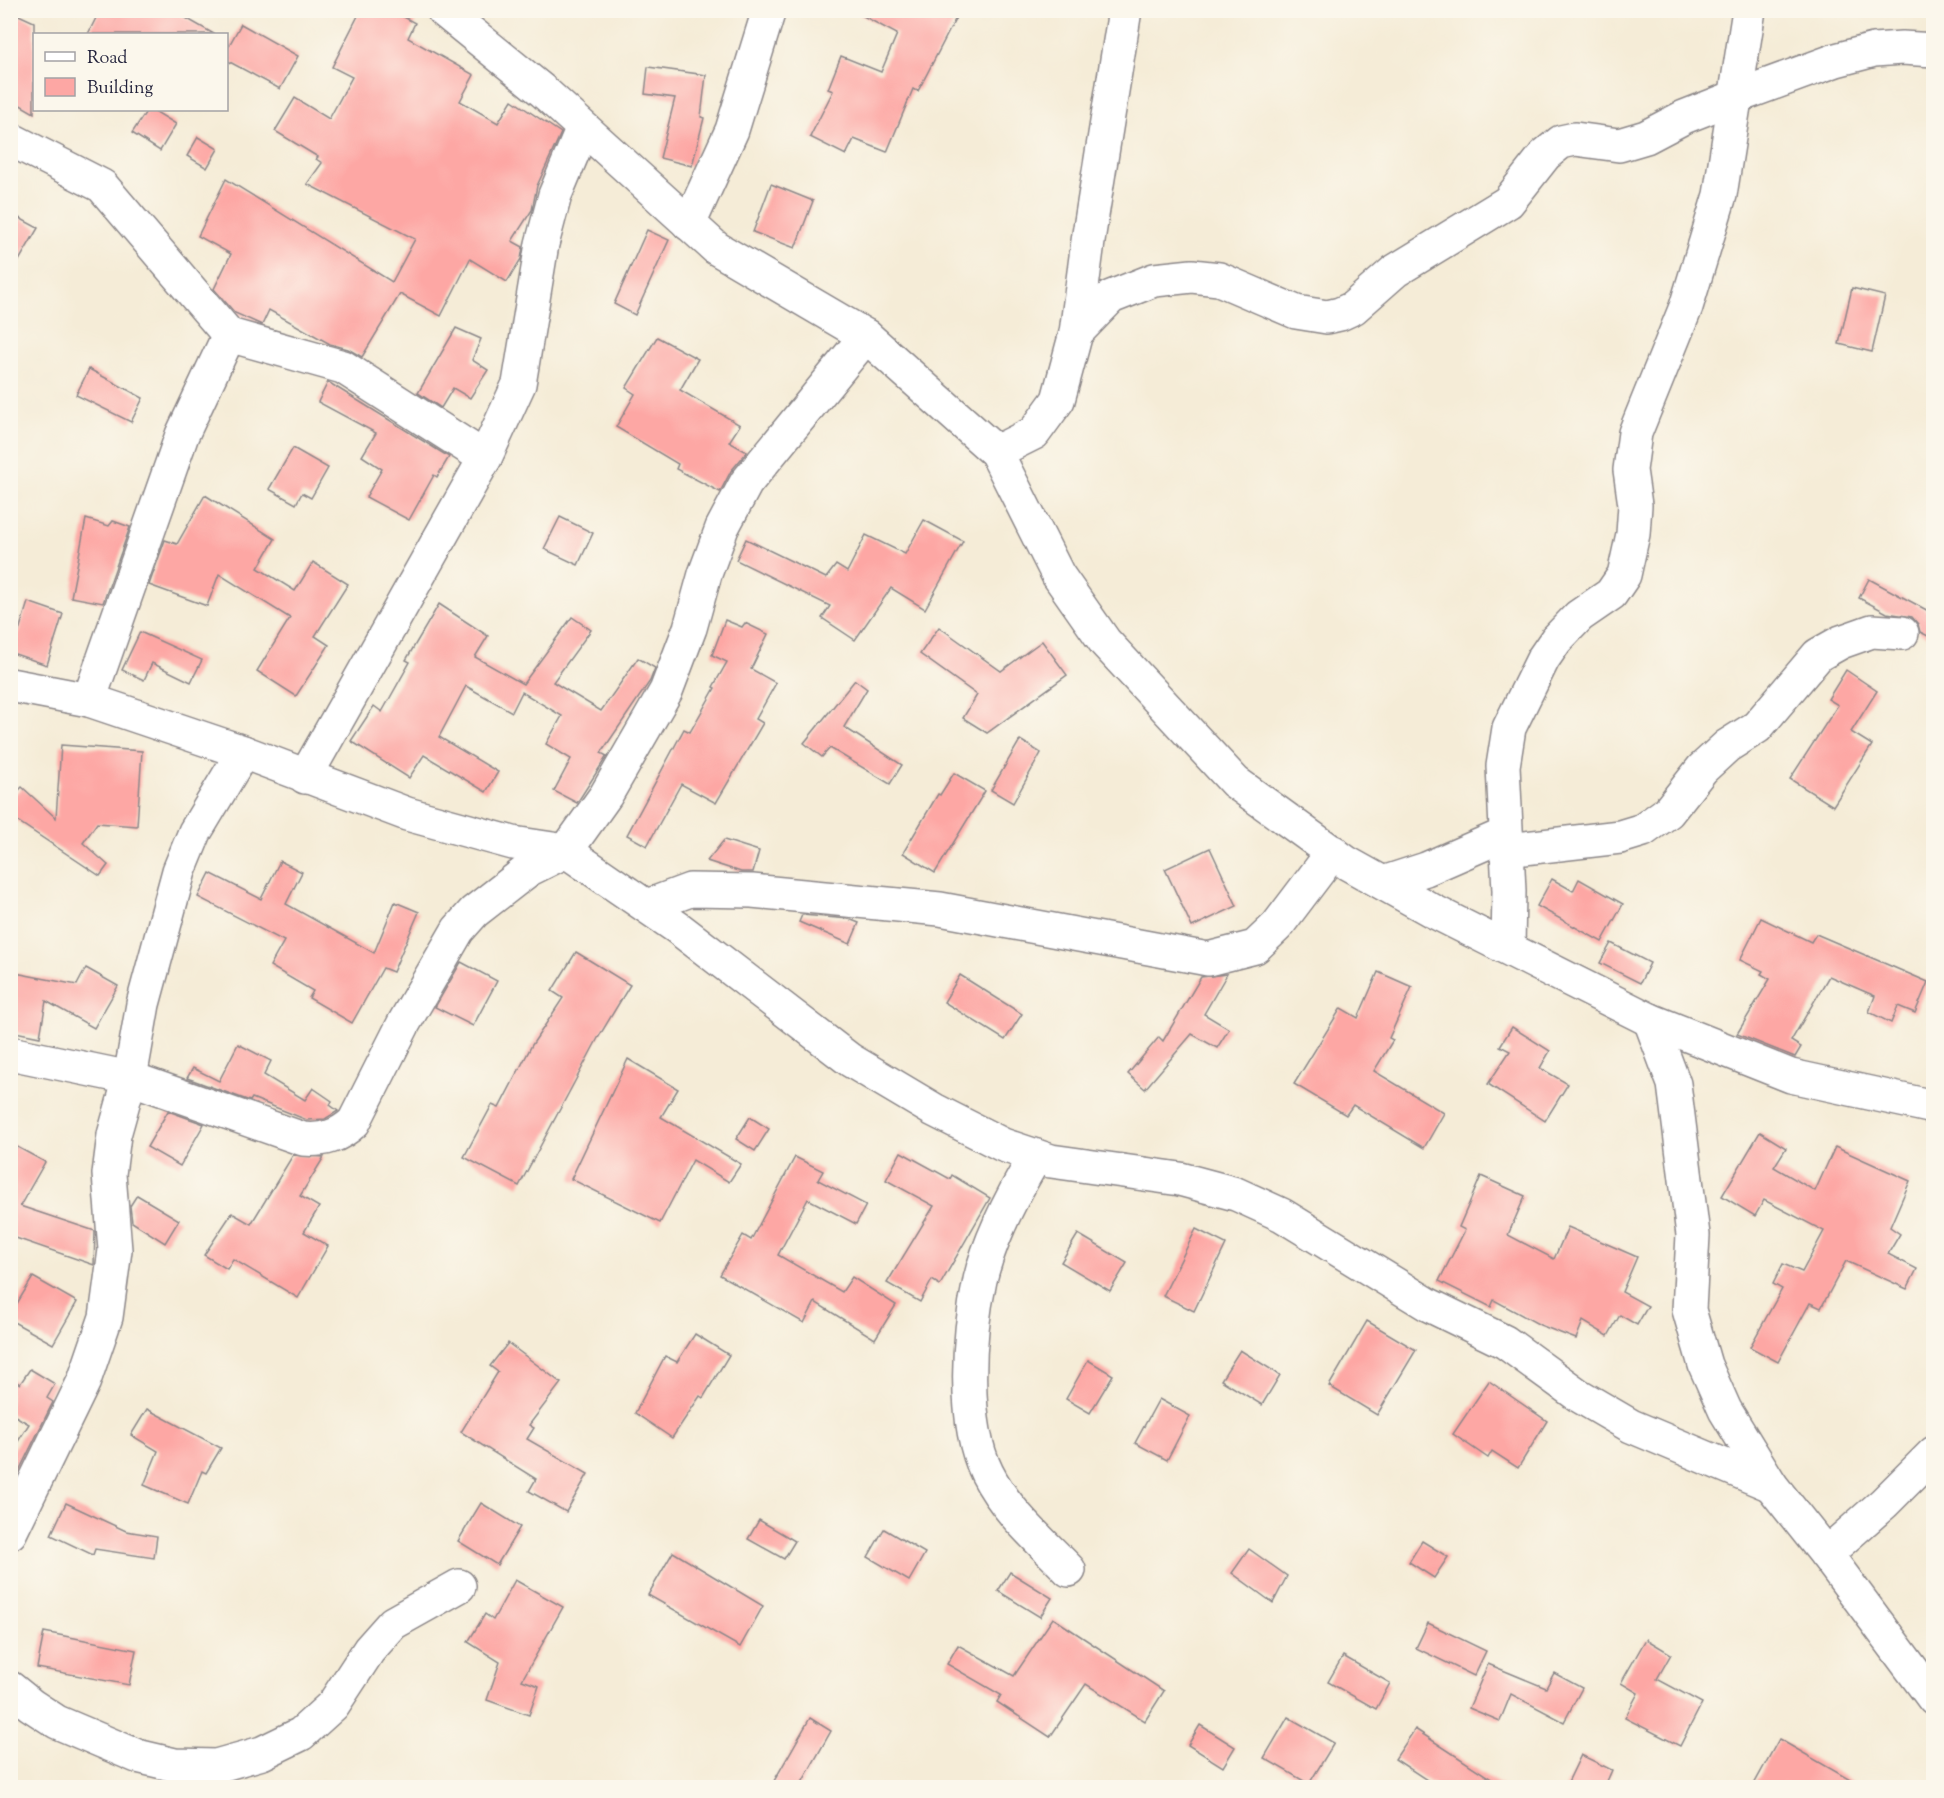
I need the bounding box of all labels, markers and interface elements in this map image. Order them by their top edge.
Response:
legend [33,33,228,111]
text: Road [87,46,127,72]
text: Building [87,76,153,102]

